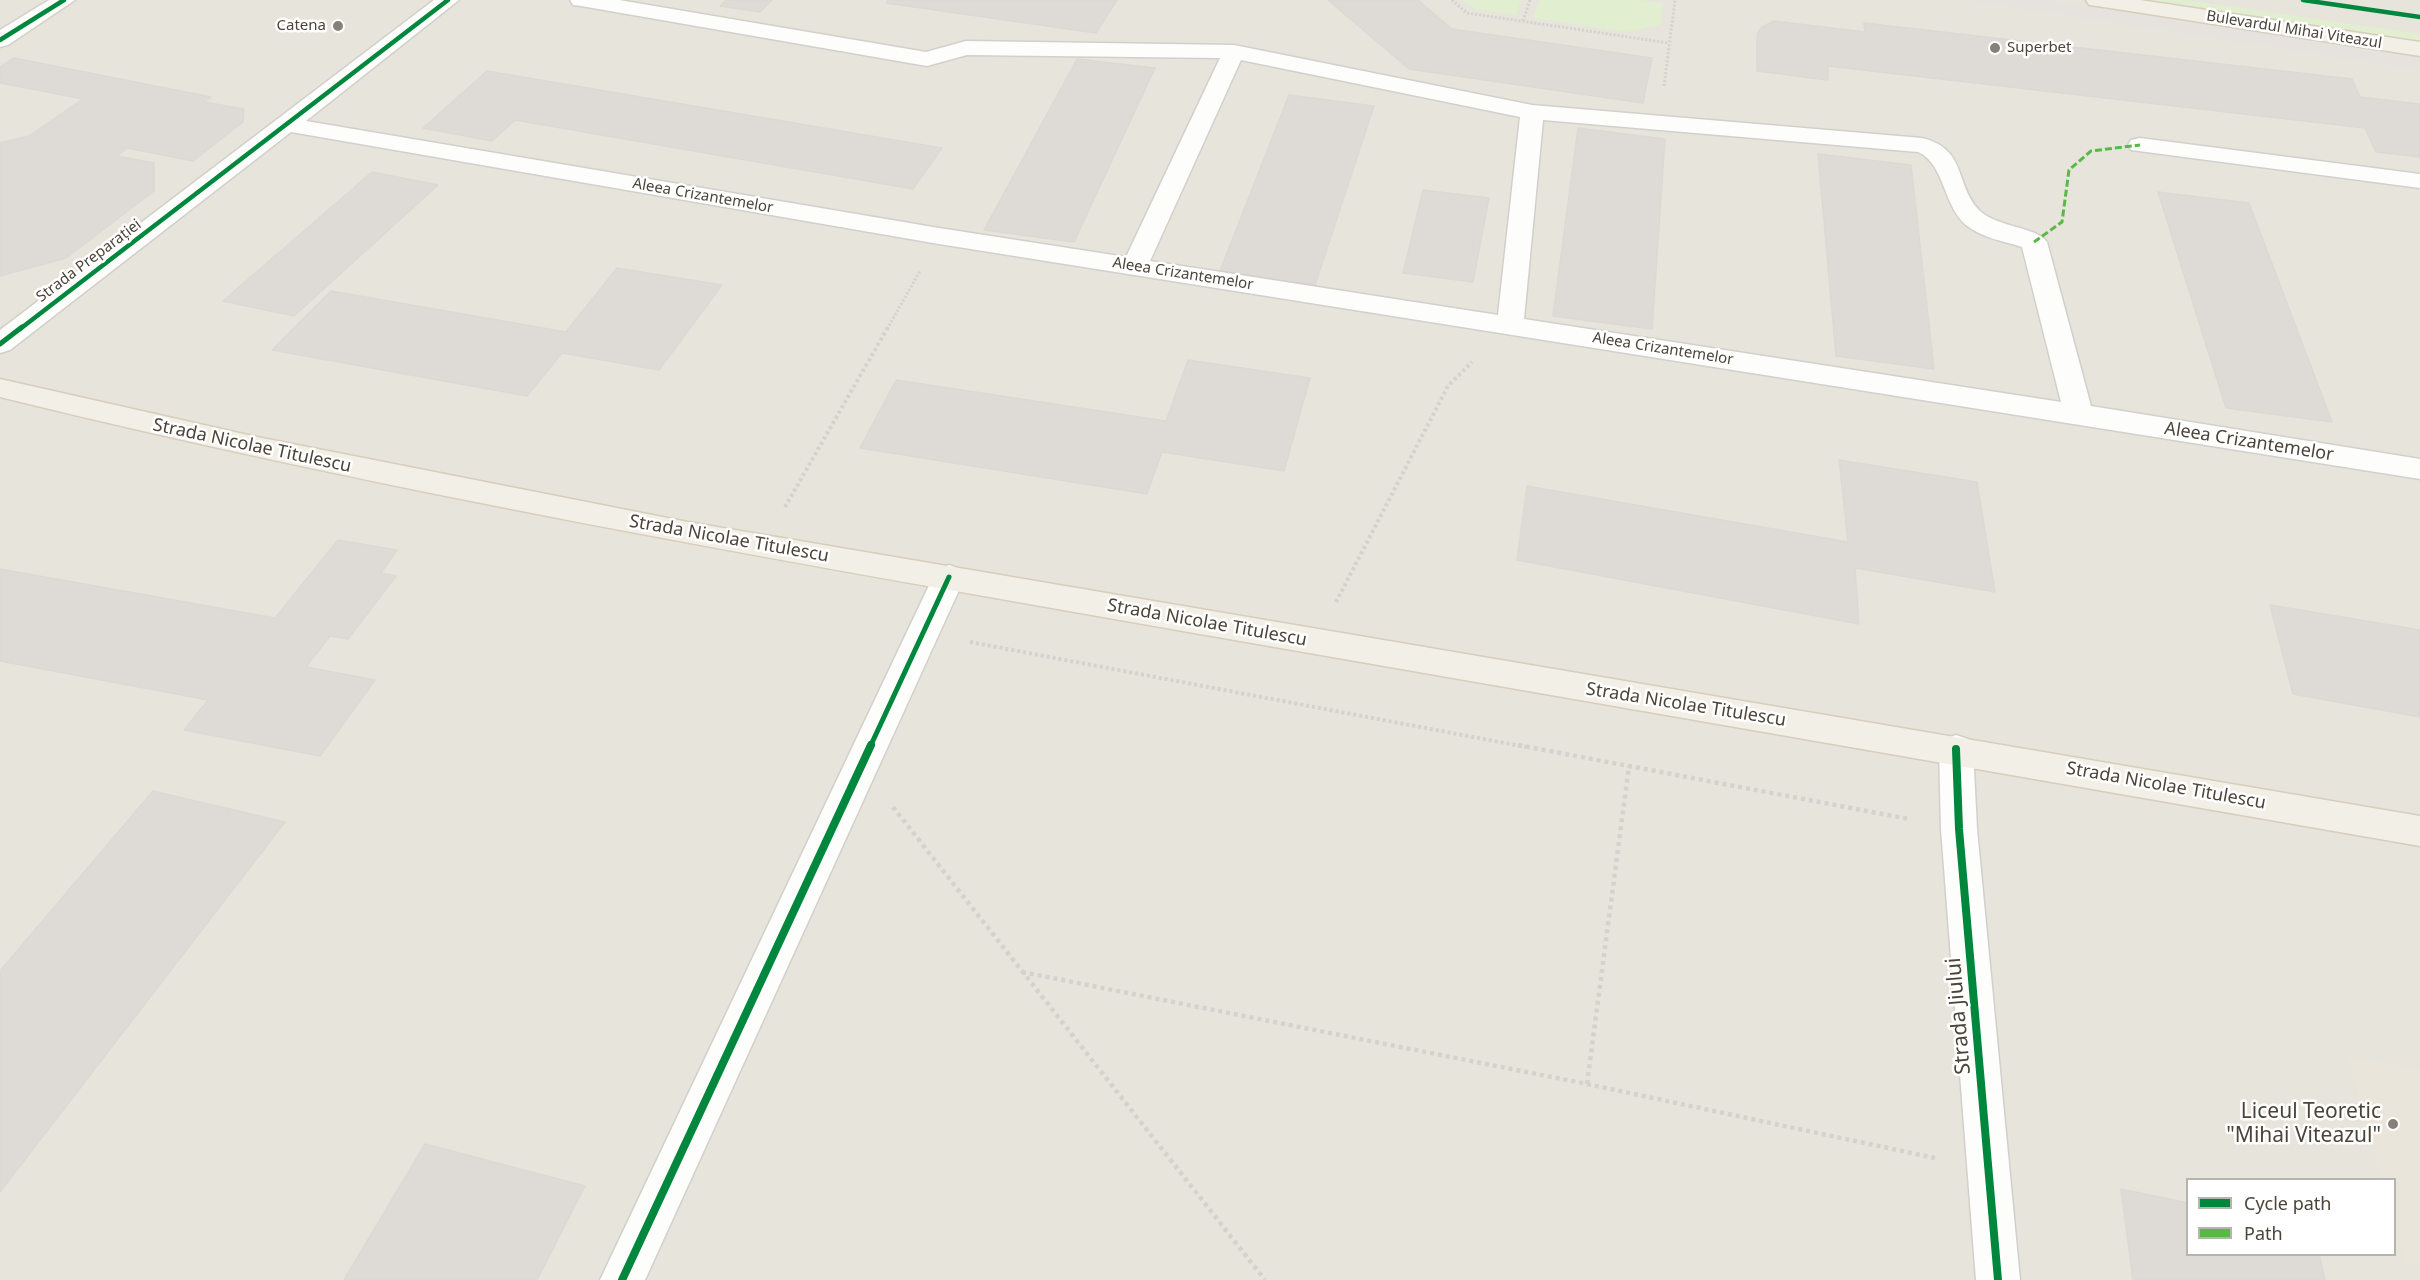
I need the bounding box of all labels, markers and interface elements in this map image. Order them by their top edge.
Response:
street label: Bulevardul Mihai Viteazul [2205,7,2383,53]
place label: Catena [277,17,326,35]
marker: Catena [331,19,345,33]
place label: Superbet [2007,39,2071,57]
marker: Superbet [1988,41,2002,55]
street label: Aleea Crizantemelor [631,175,775,217]
street label: Strada Preparației [33,216,145,306]
street label: Aleea Crizantemelor [1111,254,1255,294]
street label: Aleea Crizantemelor [1591,329,1735,369]
street label: Strada Nicolae Titulescu [151,414,353,478]
street label: Aleea Crizantemelor [2163,418,2335,466]
street label: Strada Nicolae Titulescu [628,511,830,567]
street label: Strada Nicolae Titulescu [1106,595,1308,651]
street label: Strada Nicolae Titulescu [1584,679,1788,731]
street label: Strada Nicolae Titulescu [2065,758,2267,814]
street label: Strada Jiului [1941,957,1977,1075]
place label: Liceul Teoretic "Mihai Viteazul" [2226,1099,2381,1149]
marker: Liceul Teoretic "Mihai Viteazul" [2386,1117,2400,1131]
legend [2186,1178,2396,1256]
text: Cycle path [2244,1191,2331,1215]
text: Path [2244,1221,2283,1245]

